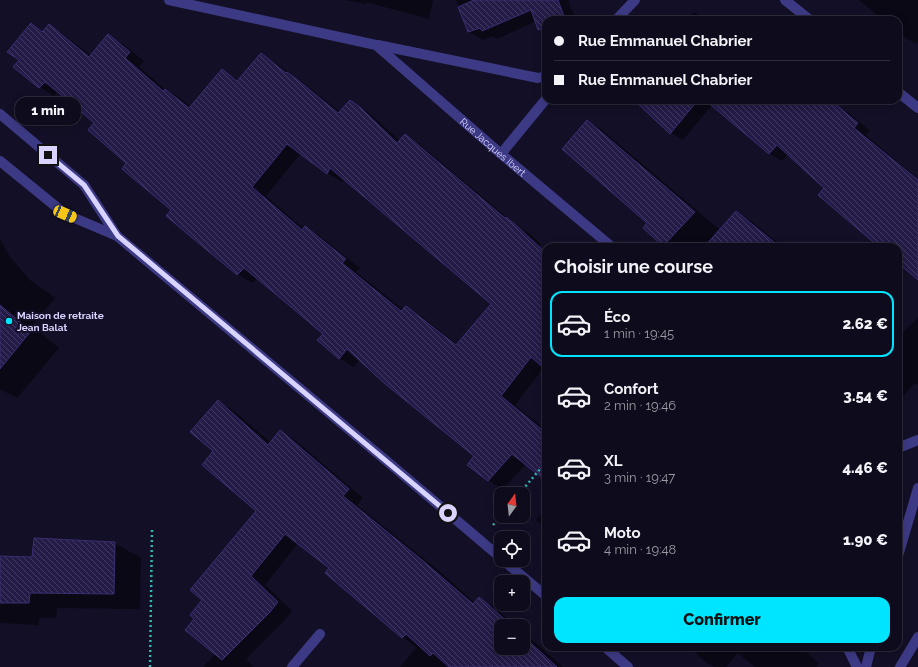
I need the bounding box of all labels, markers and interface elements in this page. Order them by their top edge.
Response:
text: Rue Emmanuel Chabrier [578,32,752,50]
text: Rue Emmanuel Chabrier [578,71,752,89]
callout: 1 min [15,97,81,125]
text: 1 min [31,103,65,118]
street label: Rue Jacques Ibert [458,116,528,179]
route end [39,146,57,164]
car [52,204,78,224]
text: Choisir une course [554,256,713,277]
icon: car [556,306,592,342]
text: Éco [604,308,630,326]
place label: Maison de retraite Jean Balat [17,310,104,333]
text: 2.62 € [842,315,888,333]
marker: Maison de retraite Jean Balat [4,316,14,326]
text: 1 min · 19:45 [604,326,674,341]
icon: car [556,378,592,414]
text: Confort [604,380,658,398]
text: 3.54 € [843,387,888,405]
text: 2 min · 19:46 [604,398,676,413]
icon: car [556,450,592,486]
text: XL [604,452,622,470]
text: 4.46 € [842,459,888,477]
text: 3 min · 19:47 [604,470,675,485]
north arrow [494,487,530,523]
map controls [494,487,530,655]
route start [439,504,457,522]
icon: car [556,522,592,558]
text: Moto [604,524,641,542]
button: locate [494,531,530,567]
text: 1.90 € [843,531,888,549]
text: 4 min · 19:48 [604,542,676,557]
button: + [494,575,530,611]
button: Confirmer [554,597,890,643]
button: − [494,619,530,655]

